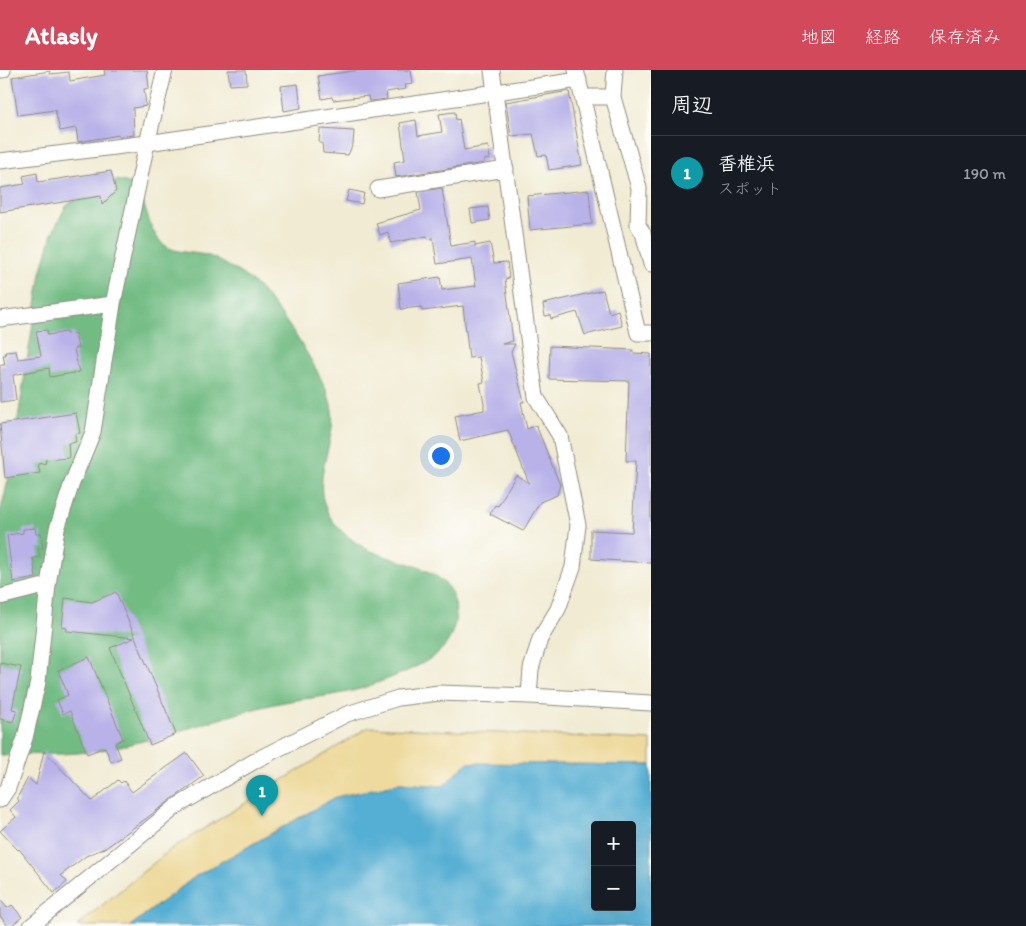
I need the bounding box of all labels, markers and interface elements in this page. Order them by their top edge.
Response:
text: Atlasly [25,21,98,50]
text: 地図 [801,26,837,48]
text: 経路 [865,26,901,48]
text: 保存済み [929,26,1001,48]
text: 周辺 [671,92,713,117]
text: 香椎浜 [718,152,775,175]
text: 1 [683,164,691,183]
text: 190 m [963,164,1006,183]
text: スポット [718,179,782,198]
your location [428,443,454,469]
pin: 1 [246,775,278,816]
map controls [591,821,636,911]
button: + [591,821,636,866]
button: − [591,866,636,911]

